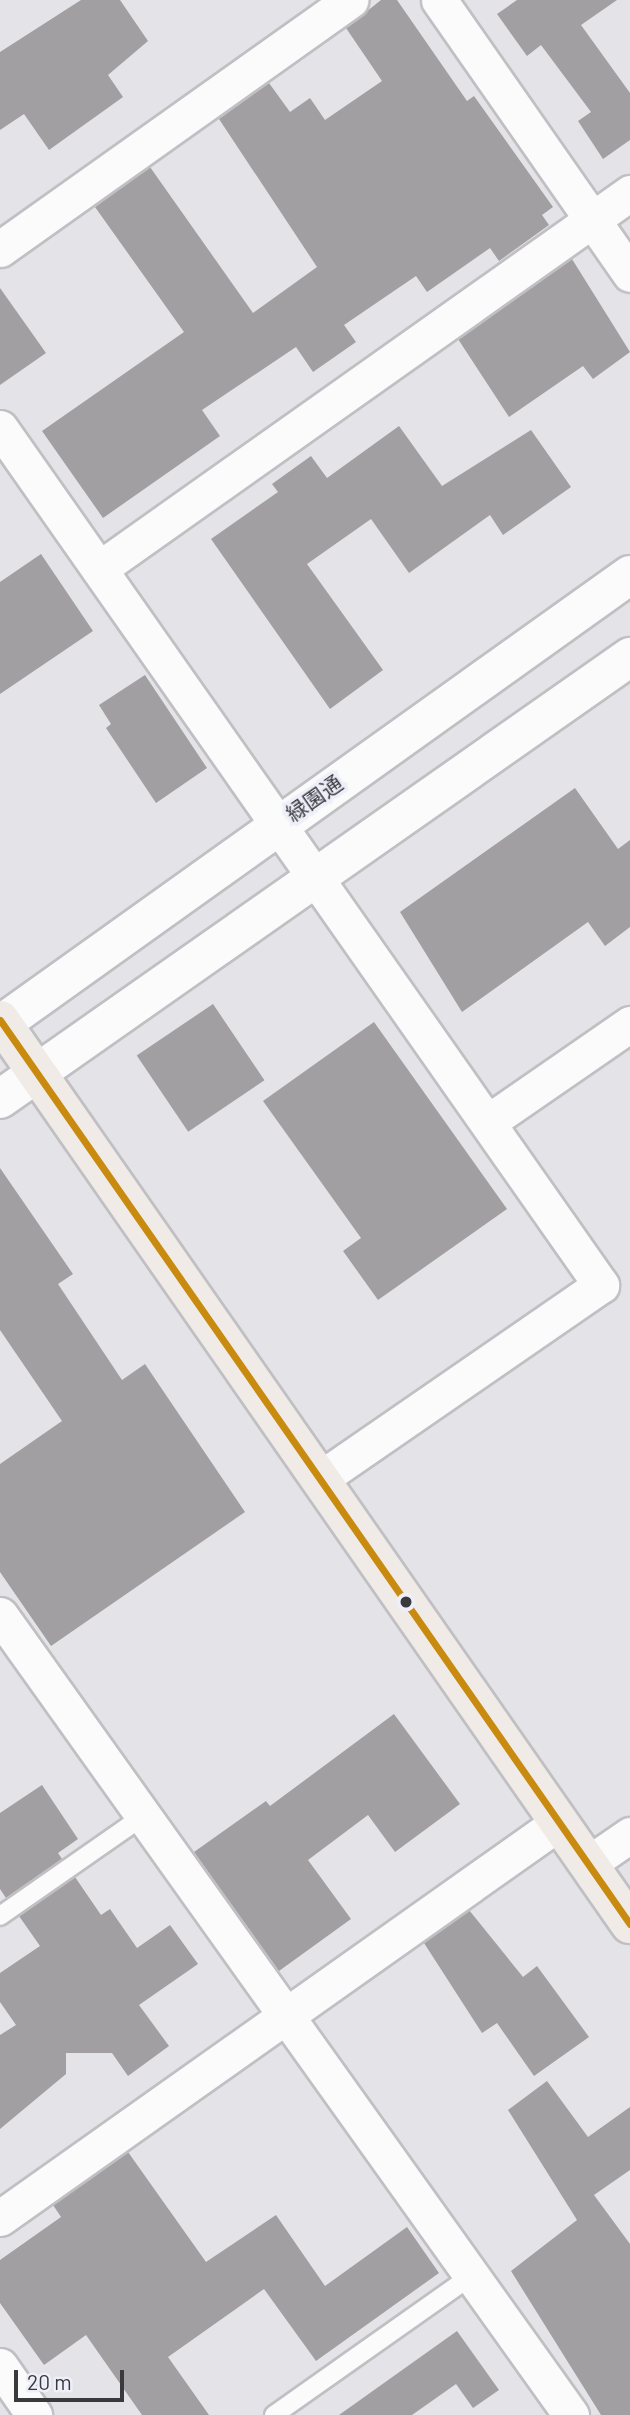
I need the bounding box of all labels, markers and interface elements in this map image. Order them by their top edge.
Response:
street label: 緑園通 [281,770,347,826]
unlabelled marker [399,1595,413,1609]
scale bar [18,2356,128,2400]
text: 20 m [27,2369,72,2394]

